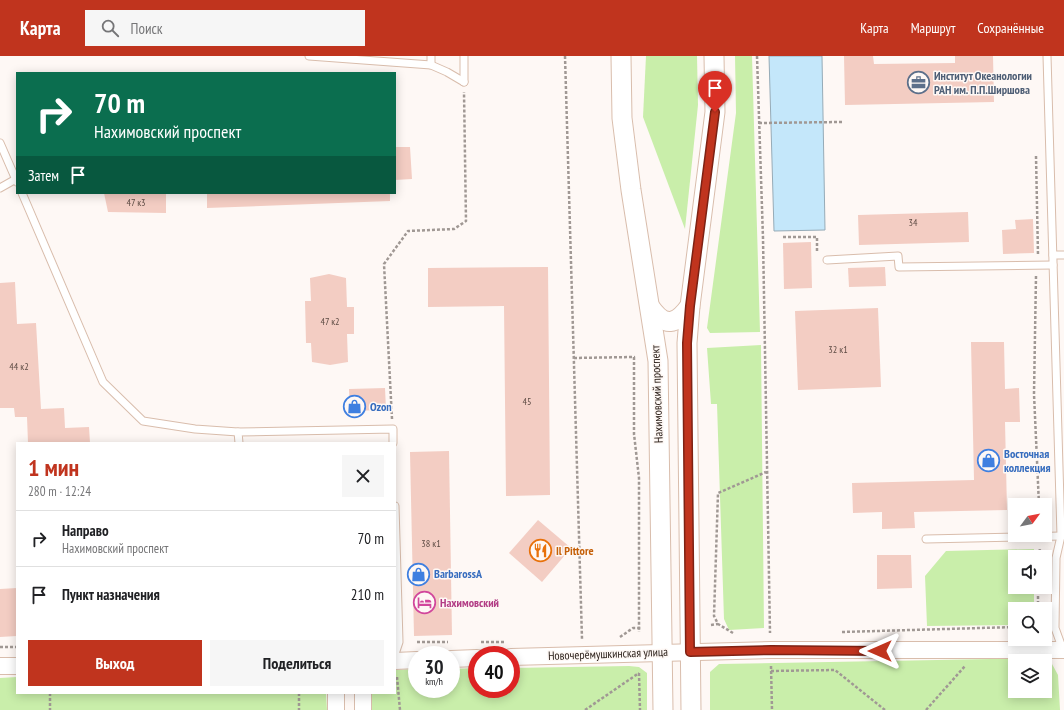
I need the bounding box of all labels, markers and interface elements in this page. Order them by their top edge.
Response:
search box [85,10,365,46]
text: Карта [20,16,61,40]
icon: search [99,17,121,39]
text: Поиск [131,19,163,38]
text: Карта [860,19,889,37]
text: Маршрут [911,19,955,37]
text: Сохранённые [977,19,1044,37]
place label: Институт Океанологии РАН им. П.П.Ширшова [934,68,1032,97]
office icon: Институт Океанологии РАН им. П.П.Ширшова [906,70,932,96]
pin [698,71,732,112]
icon: arrive [704,77,726,99]
text: 70 m [94,84,145,121]
icon: right [28,88,80,140]
text: Нахимовский проспект [94,120,241,143]
icon: arrive [67,164,89,186]
text: Затем [28,166,59,185]
house number: 47 к3 [126,196,146,209]
house number: 34 [909,216,918,229]
house number: 47 к2 [320,315,340,328]
house number: 32 к1 [828,343,848,356]
street label: Нахимовский проспект [647,345,666,443]
house number: 44 к2 [9,360,29,373]
shop icon: Ozon [342,394,368,420]
house number: 45 [523,395,532,408]
place label: Ozon [370,399,392,414]
place label: Восточная коллекция [1004,446,1051,475]
shop icon: Восточная коллекция [975,448,1001,474]
text: 1 мин [28,452,79,483]
button: close [342,455,384,497]
text: 280 m · 12:24 [28,483,91,500]
north arrow [1008,498,1052,542]
map controls [1008,498,1052,698]
text: Направо [62,521,109,540]
icon: right [28,528,50,550]
text: 70 m [358,529,384,548]
house number: 38 к1 [421,537,441,550]
restaurant icon: Il Pittore [527,538,553,564]
text: Нахимовский проспект [62,540,168,557]
place label: Il Pittore [556,543,594,558]
button: sound [1008,550,1052,594]
shop icon: BarbarossA [406,561,432,587]
place label: BarbarossA [434,566,483,581]
icon: arrive [28,584,50,606]
text: Пункт назначения [62,585,160,604]
text: 210 m [351,585,384,604]
hotel icon: Нахимовский [412,590,438,616]
place label: Нахимовский [440,595,499,610]
button: search [1008,602,1052,646]
position arrow [859,630,901,672]
button: Выход [28,640,202,686]
button: Поделиться [210,640,384,686]
street label: Новочерёмушкинская улица [548,644,668,663]
speed limit sign: 40 [468,646,520,698]
text: 30 [424,654,444,680]
button: layers [1008,654,1052,698]
text: km/h [425,675,443,688]

